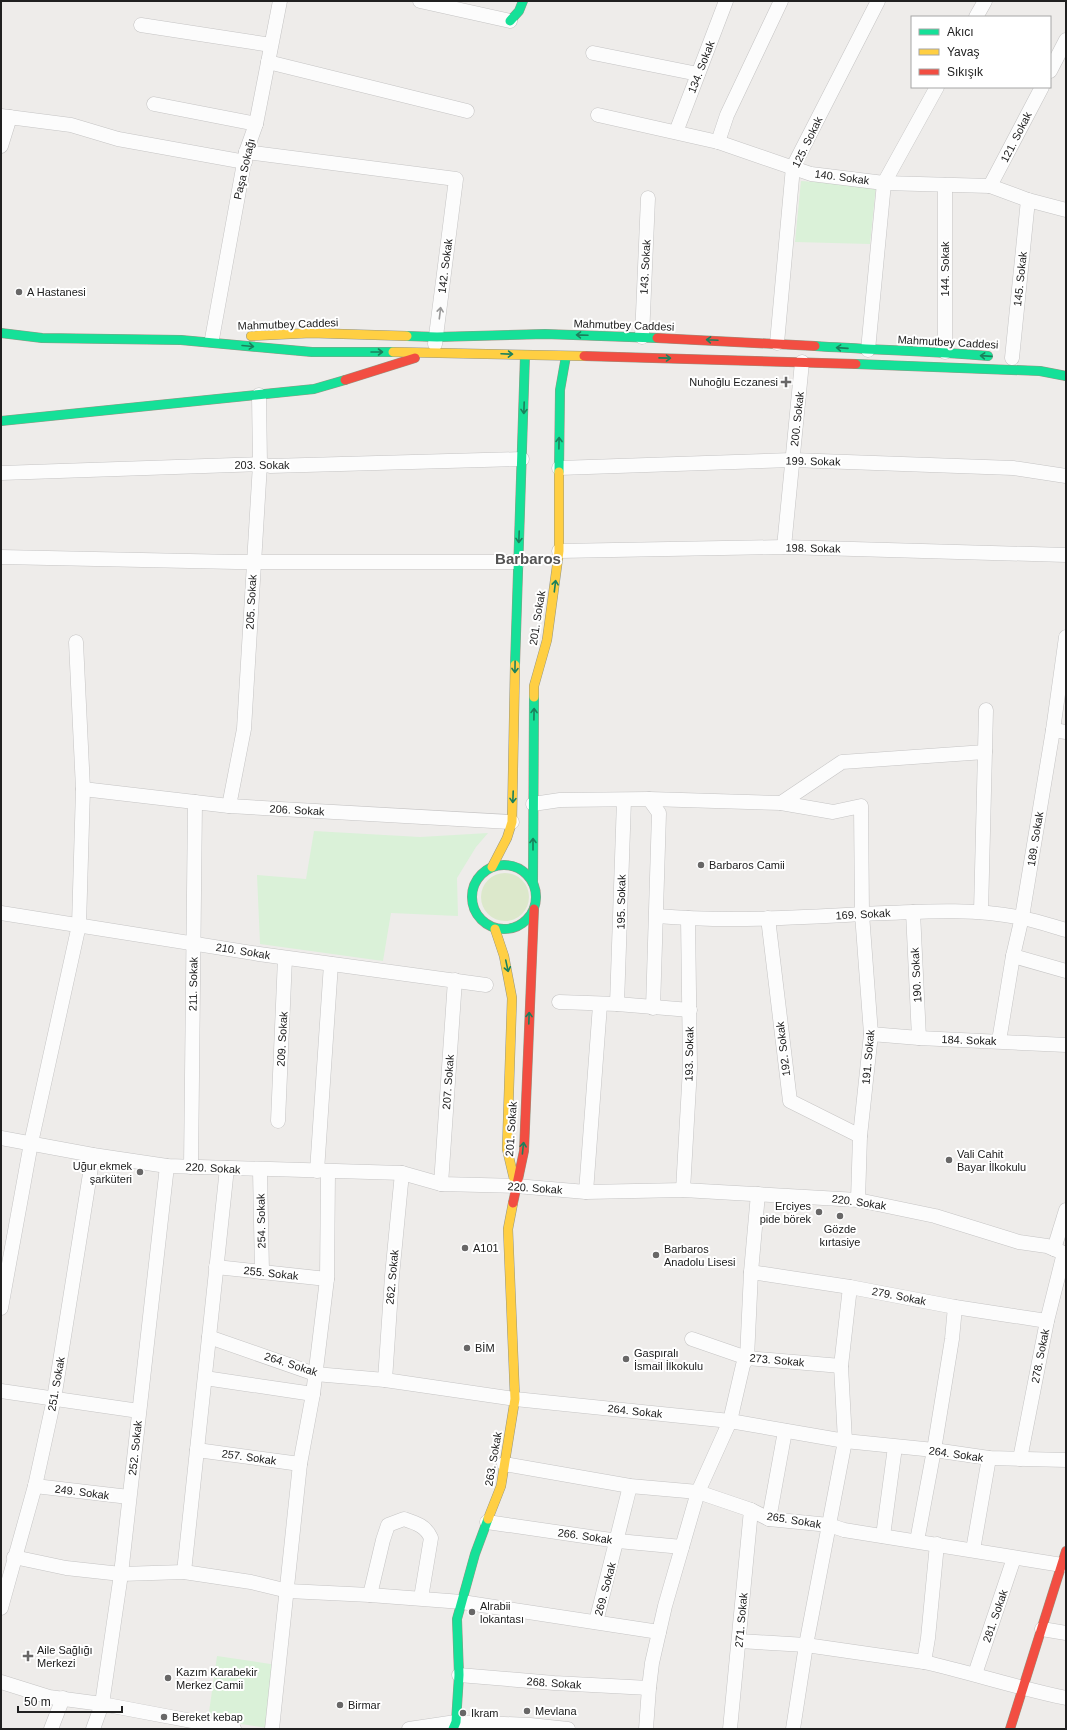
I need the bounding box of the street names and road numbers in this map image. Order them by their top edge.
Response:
street label: 134. Sokak [686,39,717,95]
street label: 121. Sokak [998,109,1034,164]
street label: 125. Sokak [790,114,825,169]
street label: Paşa Sokağı [231,137,257,201]
street label: 140. Sokak [814,168,871,186]
street label: 142. Sokak [436,237,454,294]
street label: 143. Sokak [638,239,652,295]
street label: 144. Sokak [939,241,951,297]
street label: 145. Sokak [1011,251,1029,307]
street label: Mahmutbey Caddesi [237,316,339,332]
street label: Mahmutbey Caddesi [573,317,675,333]
street label: Mahmutbey Caddesi [897,333,999,351]
street label: 200. Sokak [788,391,806,447]
street label: 199. Sokak [785,455,841,467]
street label: 203. Sokak [234,459,290,471]
street label: 198. Sokak [785,542,841,554]
street label: 205. Sokak [244,574,258,630]
street label: 201. Sokak [527,589,547,646]
street label: 206. Sokak [269,803,325,817]
street label: 189. Sokak [1025,810,1045,867]
street label: 195. Sokak [615,874,627,930]
street label: 169. Sokak [835,907,891,921]
street label: 210. Sokak [215,941,272,961]
street label: 190. Sokak [909,947,923,1003]
street label: 211. Sokak [187,956,199,1011]
street label: 209. Sokak [275,1011,289,1067]
street label: 192. Sokak [774,1020,792,1077]
street label: 193. Sokak [683,1026,695,1082]
street label: 191. Sokak [860,1029,876,1085]
street label: 184. Sokak [941,1033,997,1047]
street label: 207. Sokak [440,1054,456,1110]
street label: 201. Sokak [503,1101,519,1157]
street label: 220. Sokak [185,1161,241,1175]
street label: 220. Sokak [507,1180,563,1196]
street label: 220. Sokak [831,1192,888,1212]
street label: 254. Sokak [255,1193,267,1249]
street label: 262. Sokak [384,1249,400,1305]
street label: 255. Sokak [243,1264,299,1282]
street label: 279. Sokak [871,1285,928,1307]
street label: 278. Sokak [1029,1327,1051,1384]
street label: 264. Sokak [263,1350,319,1378]
street label: 273. Sokak [749,1352,805,1368]
street label: 251. Sokak [45,1355,67,1412]
street label: 264. Sokak [607,1402,663,1420]
street label: 252. Sokak [126,1420,144,1476]
street label: 263. Sokak [482,1430,504,1487]
street label: 264. Sokak [928,1444,985,1464]
street label: 257. Sokak [221,1447,278,1467]
street label: 249. Sokak [54,1483,111,1501]
street label: 265. Sokak [766,1510,823,1530]
street label: 266. Sokak [557,1526,614,1546]
street label: 269. Sokak [592,1560,618,1617]
street label: 281. Sokak [980,1588,1010,1644]
street label: 271. Sokak [733,1592,749,1648]
street label: 268. Sokak [526,1675,582,1691]

